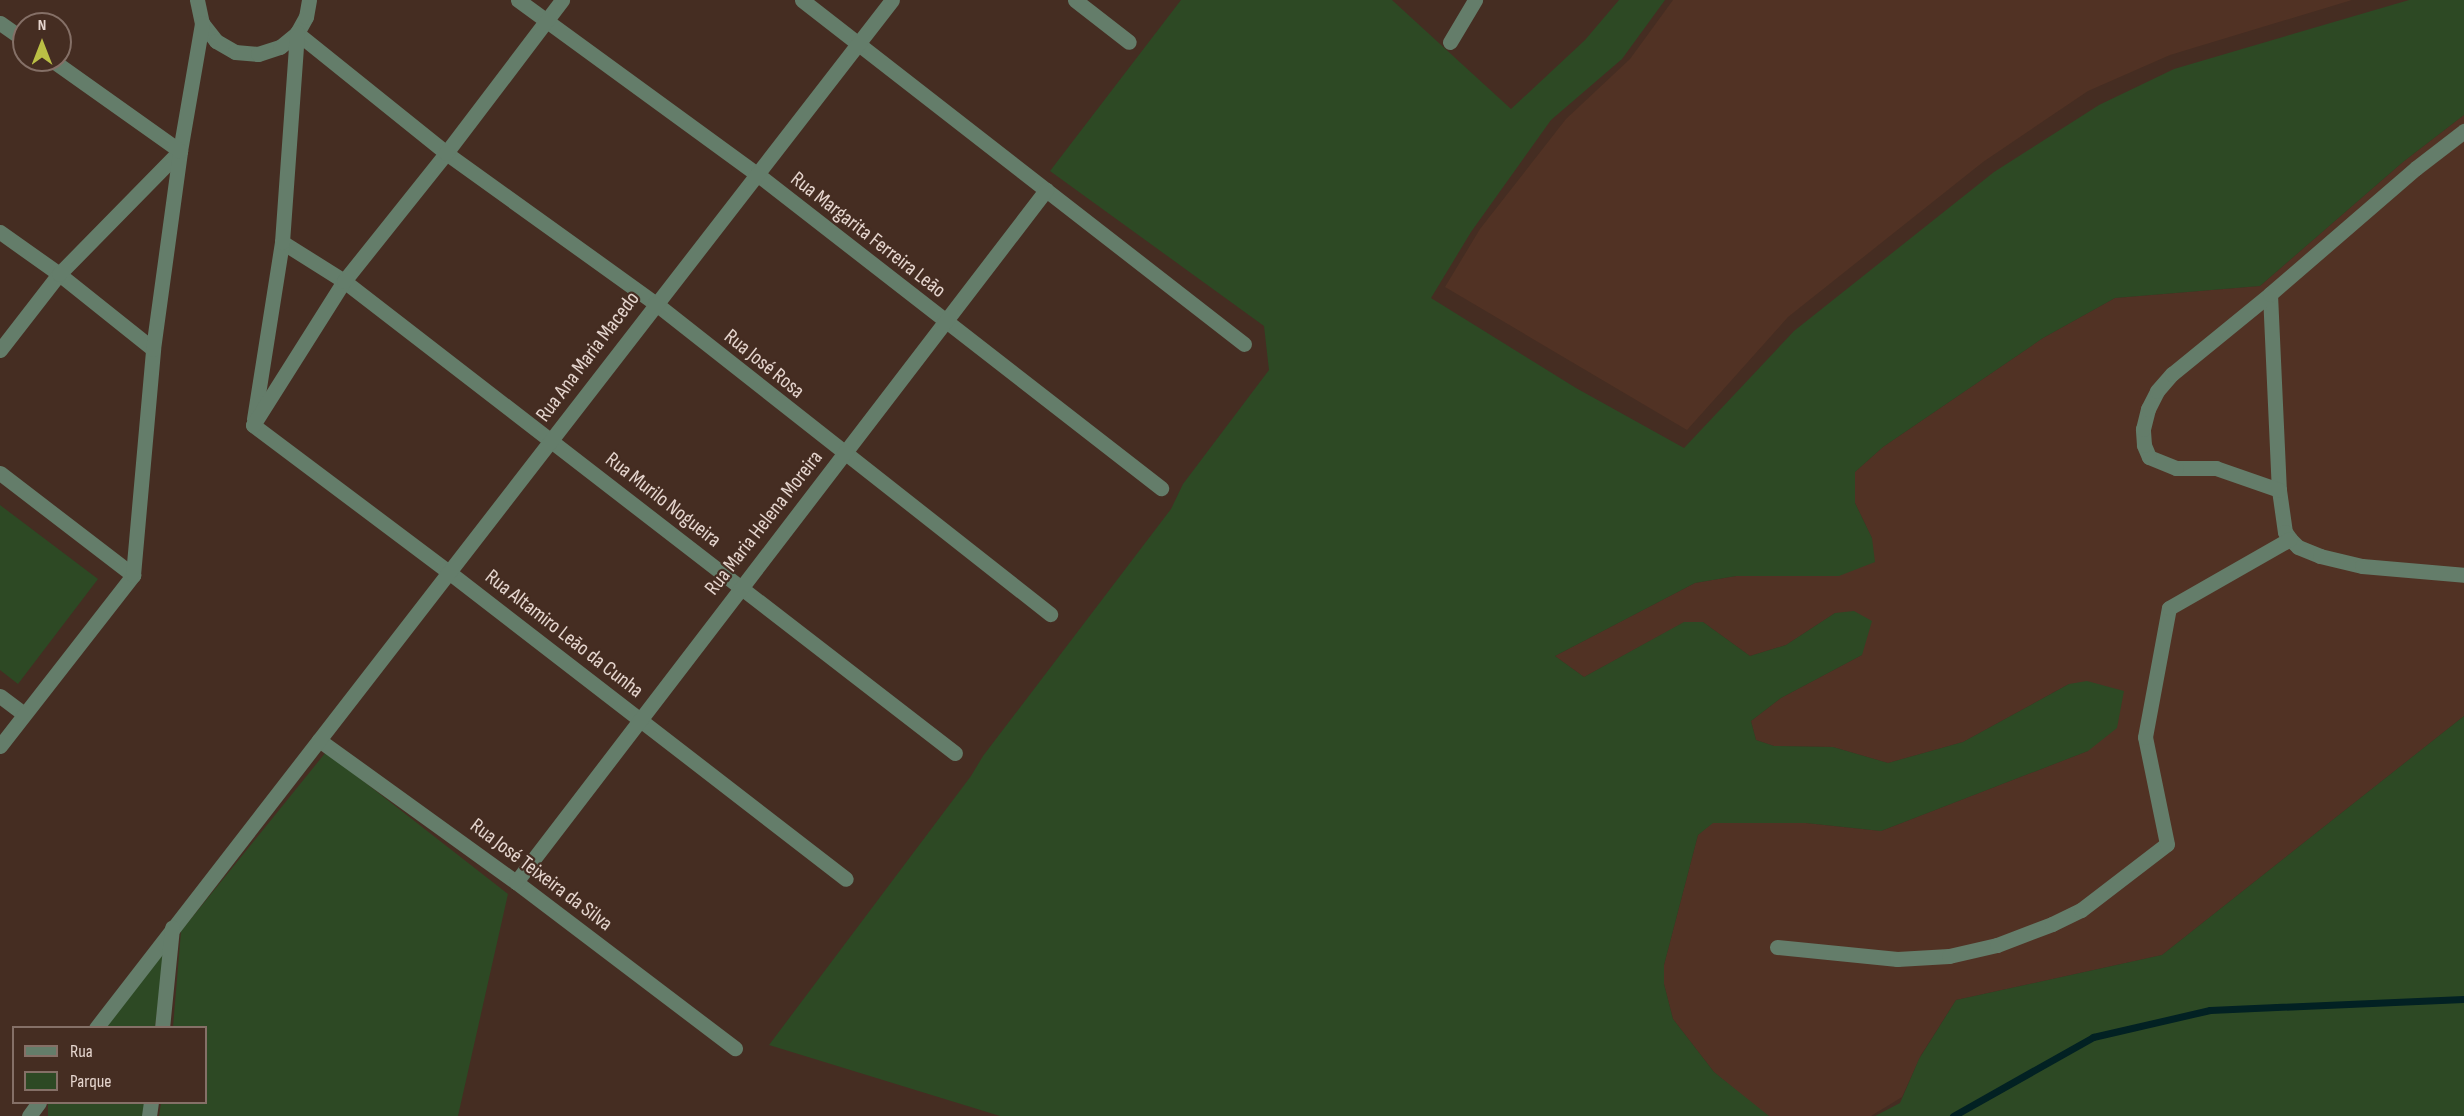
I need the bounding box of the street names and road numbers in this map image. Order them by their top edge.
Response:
street label: Rua Margarita Ferreira Leão [785,167,951,303]
street label: Rua Ana Maria Macedo [531,287,645,427]
street label: Rua José Rosa [719,324,809,404]
street label: Rua Maria Helena Moreira [700,446,828,600]
street label: Rua Murilo Nogueira [600,447,726,553]
street label: Rua Altamiro Leão da Cunha [480,564,648,704]
street label: Rua José Teixeira da Silva [465,813,617,937]

